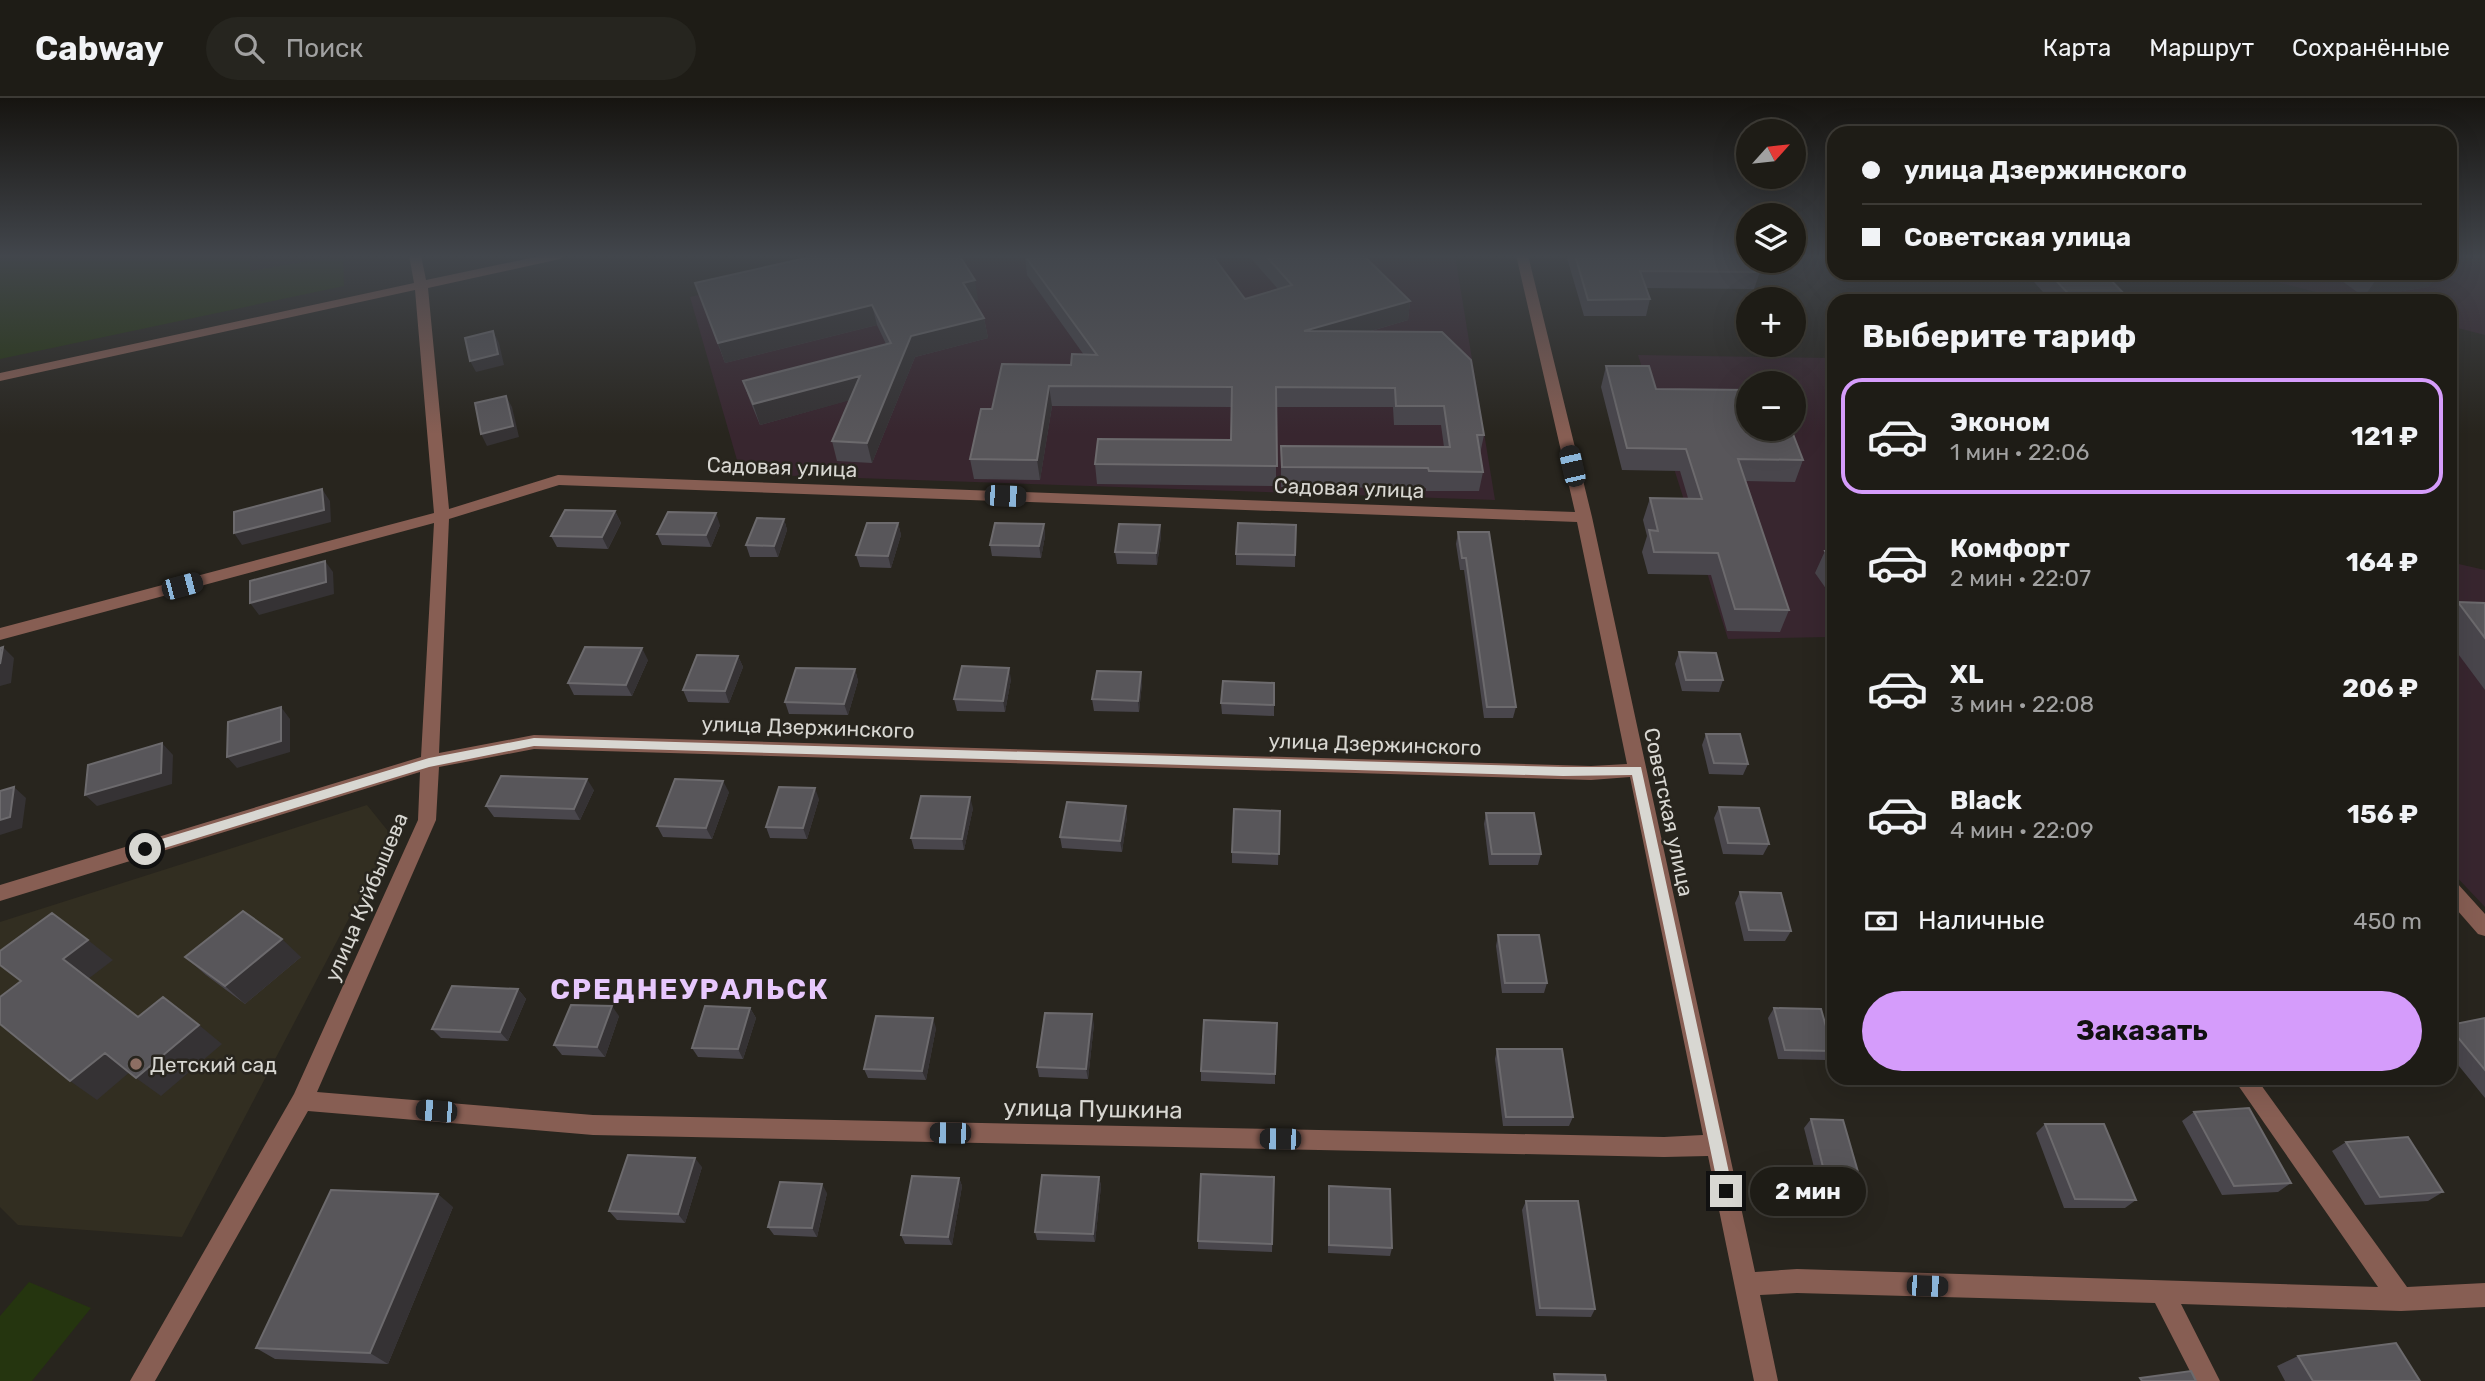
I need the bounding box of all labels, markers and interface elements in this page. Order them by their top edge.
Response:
search box [206,17,696,80]
text: Cabway [35,29,164,68]
icon: search [230,29,268,67]
text: Поиск [286,33,363,64]
text: Карта [2043,34,2111,62]
text: Маршрут [2149,34,2254,62]
text: Сохранённые [2292,34,2450,62]
north arrow [1736,119,1806,189]
map controls [1736,119,1806,441]
text: улица Дзержинского [1904,155,2187,186]
button: layers [1736,203,1806,273]
text: Советская улица [1904,222,2131,253]
button: + [1736,287,1806,357]
text: Выберите тариф [1862,317,2136,355]
button: − [1736,371,1806,441]
icon: car [1866,405,1929,468]
text: Эконом [1950,407,2050,438]
text: 121 ₽ [2351,421,2418,452]
text: 1 мин · 22:06 [1950,438,2089,466]
car [1558,443,1587,489]
street label: Садовая улица [706,452,858,482]
street label: Садовая улица [1273,473,1425,503]
car [984,485,1027,507]
icon: car [1866,531,1929,594]
text: Комфорт [1950,533,2070,564]
text: 164 ₽ [2346,547,2418,578]
text: 2 мин · 22:07 [1950,564,2091,592]
car [159,570,206,602]
icon: car [1866,657,1929,720]
text: XL [1950,659,1983,690]
text: 206 ₽ [2342,673,2418,704]
text: 3 мин · 22:08 [1950,690,2094,718]
street label: улица Дзержинского [701,711,915,743]
street label: Советская улица [1639,725,1699,899]
street label: улица Дзержинского [1268,728,1482,760]
icon: car [1866,783,1929,846]
text: Black [1950,785,2022,816]
text: 156 ₽ [2347,799,2418,830]
street label: улица Куйбышева [319,809,413,985]
text: 4 мин · 22:09 [1950,816,2094,844]
route start [129,833,161,865]
icon: cash [1862,902,1900,940]
text: Наличные [1918,905,2045,936]
text: 450 m [2353,907,2422,935]
district label: СРЕДНЕУРАЛЬСК [550,973,830,1006]
button: Заказать [1862,991,2422,1071]
place label: Детский сад [150,1052,277,1077]
marker: Детский сад [128,1056,144,1072]
street label: улица Пушкина [1003,1093,1183,1125]
car [415,1099,458,1123]
car [929,1122,972,1144]
car [1259,1128,1302,1150]
callout: 2 мин [1750,1166,1866,1216]
route end [1710,1175,1742,1207]
text: 2 мин [1775,1177,1841,1205]
car [1906,1275,1949,1297]

